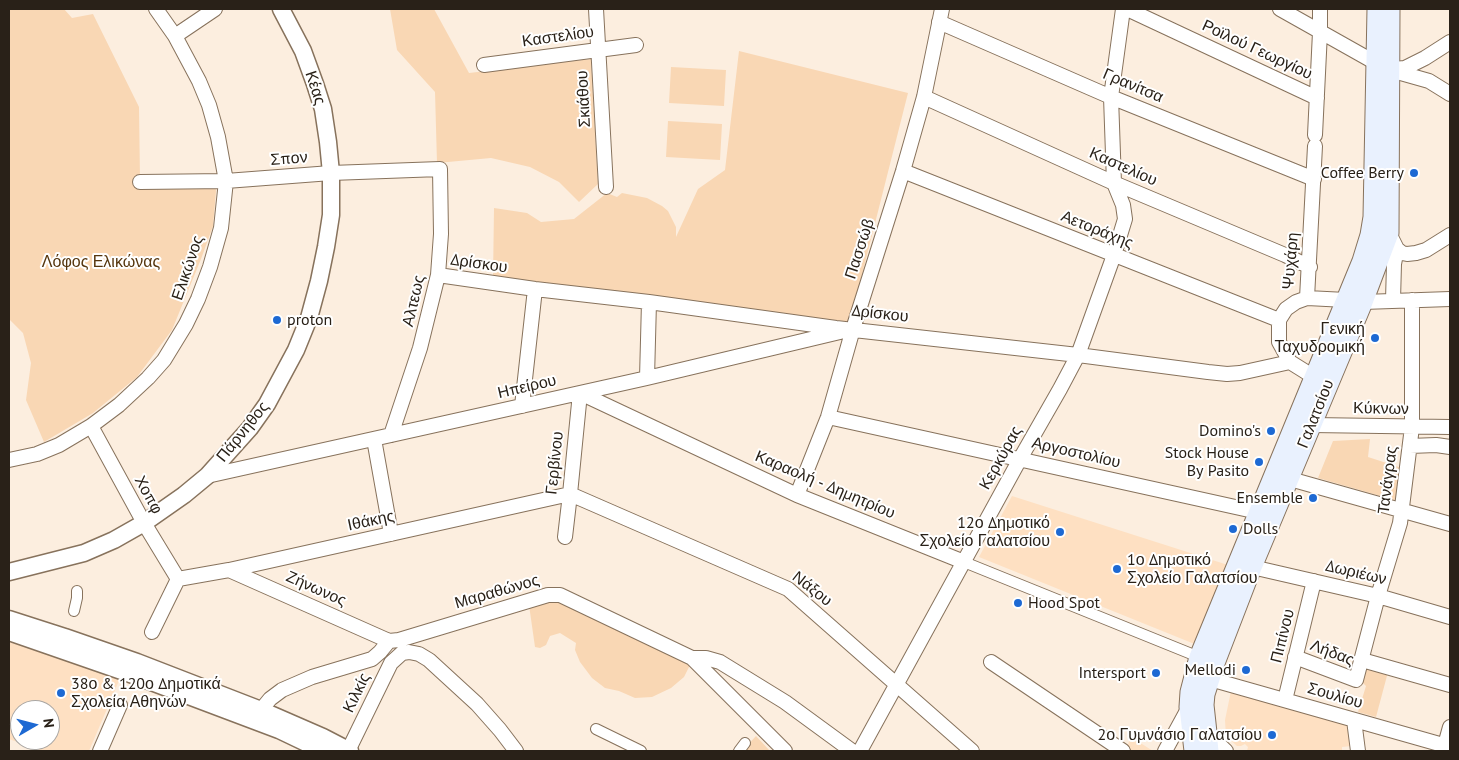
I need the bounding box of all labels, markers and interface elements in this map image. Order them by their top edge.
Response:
street label: Ροϊλού Γεωργίου [1199,16,1315,84]
street label: Καστελίου [521,22,595,52]
street label: Γρανίτσα [1100,65,1166,107]
street label: Κέας [300,69,330,107]
street label: Σκιάθου [573,70,595,128]
street label: Καστελίου [1086,144,1160,190]
street label: Σπον [270,148,308,170]
place label: Coffee Berry [1321,163,1404,183]
marker: Coffee Berry [1408,167,1420,179]
street label: Αετοράχης [1058,207,1136,253]
street label: Πασσώβ [841,216,879,282]
street label: Ψυχάρη [1279,232,1303,290]
street label: Ελικώνος [168,233,208,303]
street label: Δρίσκου [449,251,509,277]
park label: Λόφος Ελικώνας [42,252,160,272]
street label: Αλτεως [399,273,429,329]
street label: Δρίσκου [851,301,909,327]
place label: proton [287,310,332,330]
marker: proton [271,314,283,326]
place label: Γενική Ταχυδρομική [1274,319,1365,357]
marker: Γενική Ταχυδρομική [1369,332,1381,344]
street label: Ηπείρου [496,371,558,403]
street label: Γαλατσίου [1294,377,1338,451]
street label: Πάρνηθος [213,398,273,466]
street label: Κύκνων [1353,399,1409,419]
place label: Domino's [1199,421,1261,441]
street label: Κερκύρας [976,423,1026,493]
marker: Domino's [1265,425,1277,437]
street label: Γερβίνου [542,430,568,496]
street label: Αργοστολίου [1030,433,1122,473]
place label: Stock House By Pasito [1165,443,1249,481]
street label: Τανάγρας [1374,445,1402,515]
street label: Καραολή - Δημητρίου [752,447,898,523]
marker: Stock House By Pasito [1253,456,1265,468]
street label: Χοπφ [130,473,166,517]
place label: Ensemble [1236,488,1303,508]
marker: Ensemble [1307,492,1319,504]
street label: Ιθάκης [346,507,396,535]
place label: 12ο Δημοτικό Σχολείο Γαλατσίου [919,513,1050,551]
place label: Dolls [1243,519,1278,539]
marker: Dolls [1227,523,1239,535]
marker: 12ο Δημοτικό Σχολείο Γαλατσίου [1054,526,1066,538]
place label: 1ο Δημοτικό Σχολείο Γαλατσίου [1127,550,1258,588]
street label: Δωριέων [1324,557,1388,589]
marker: 1ο Δημοτικό Σχολείο Γαλατσίου [1111,563,1123,575]
street label: Ζήνωνος [283,567,349,611]
street label: Νάξου [788,568,836,610]
street label: Μαραθώνος [453,571,541,613]
place label: Hood Spot [1028,593,1100,613]
marker: Hood Spot [1012,597,1024,609]
street label: Πιπίνου [1267,607,1299,665]
street label: Λήδας [1307,636,1357,670]
place label: Mellodi [1184,660,1236,680]
place label: Intersport [1078,663,1146,683]
marker: Mellodi [1240,664,1252,676]
marker: Intersport [1150,667,1162,679]
street label: Κιλκίς [339,670,375,716]
place label: 38ο & 120ο Δημοτικά Σχολεία Αθηνών [71,674,221,712]
street label: Σουλίου [1305,679,1365,713]
marker: 38ο & 120ο Δημοτικά Σχολεία Αθηνών [55,687,67,699]
north arrow [10,700,60,750]
text: N [39,717,58,729]
place label: 2ο Γυμνάσιο Γαλατσίου [1098,725,1262,745]
marker: 2ο Γυμνάσιο Γαλατσίου [1266,729,1278,741]

